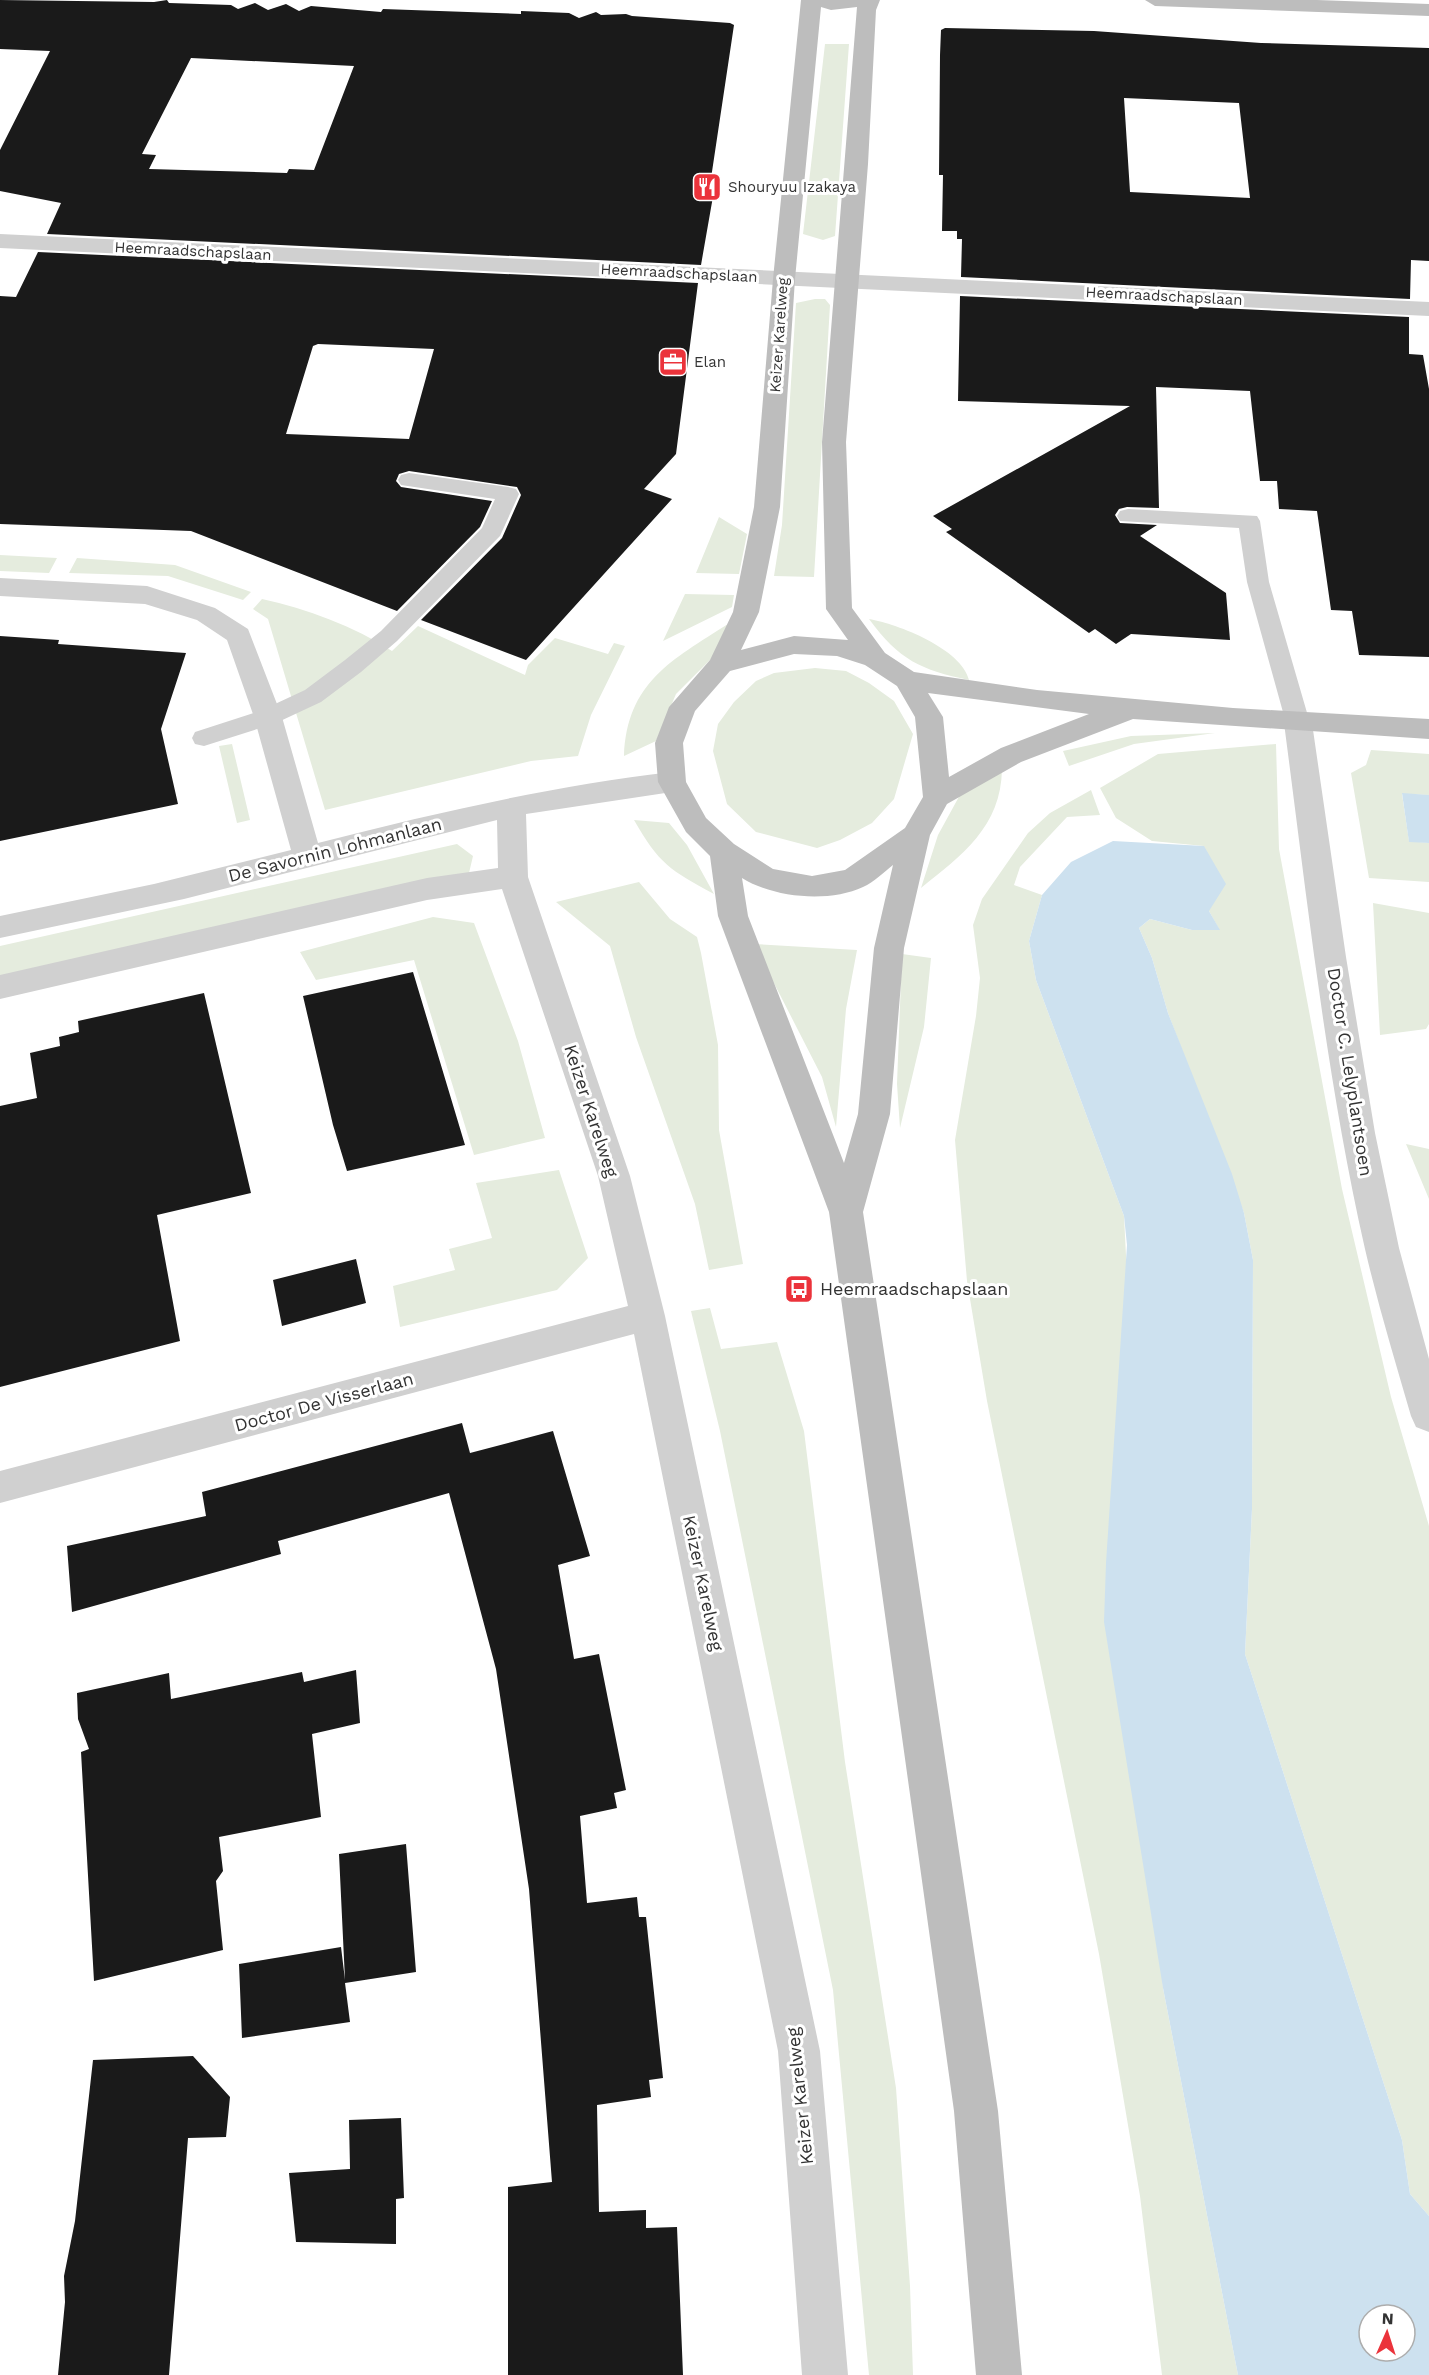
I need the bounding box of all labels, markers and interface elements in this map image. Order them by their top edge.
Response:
restaurant icon: Shouryuu Izakaya [691,171,723,203]
place label: Shouryuu Izakaya [728,178,856,196]
street label: Heemraadschapslaan [114,238,272,264]
street label: Heemraadschapslaan [600,260,758,286]
street label: Keizer Karelweg [766,277,792,393]
street label: Heemraadschapslaan [1085,283,1243,309]
office icon: Elan [657,346,689,378]
place label: Elan [694,353,726,371]
street label: De Savornin Lohmanlaan [226,813,444,886]
street label: Doctor C. Lelyplantsoen [1324,966,1377,1178]
street label: Keizer Karelweg [560,1042,623,1180]
bus stop icon: Heemraadschapslaan [783,1273,815,1305]
place label: Heemraadschapslaan [820,1278,1008,1299]
street label: Doctor De Visserlaan [232,1368,416,1436]
street label: Keizer Karelweg [679,1513,728,1653]
street label: Keizer Karelweg [782,2026,817,2166]
north arrow [1357,2303,1417,2363]
text: N [1381,2309,1394,2328]

